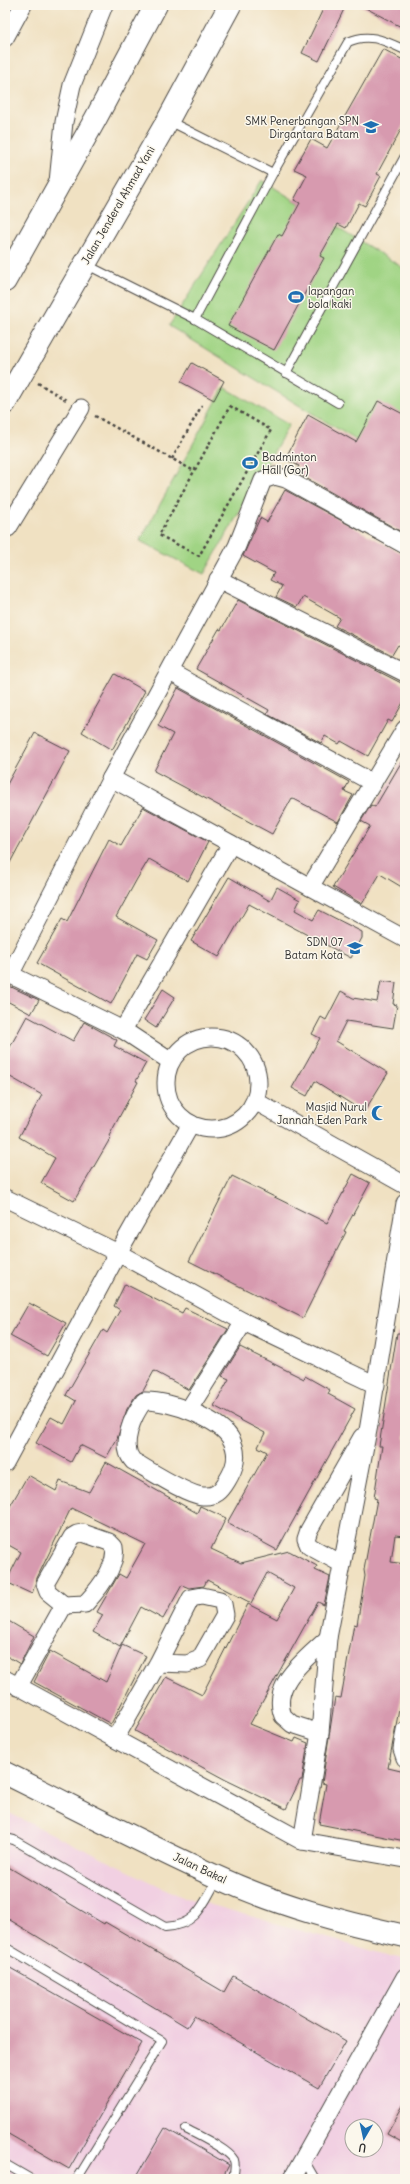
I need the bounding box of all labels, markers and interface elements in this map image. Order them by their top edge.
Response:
place label: SMK Penerbangan SPN Dirgantara Batam [245,114,359,141]
school or university icon: SMK Penerbangan SPN Dirgantara Batam [362,118,380,136]
street label: Jalan Jenderal Ahmad Yani [78,143,158,267]
place label: lapangan bola kaki [308,284,354,311]
sports icon: lapangan bola kaki [287,288,305,306]
place label: Badminton Hall (Gor) [262,450,317,477]
sports icon: Badminton Hall (Gor) [241,454,259,472]
place label: SDN 07 Batam Kota [284,935,344,962]
school or university icon: SDN 07 Batam Kota [346,939,364,957]
place label: Masjid Nurul Jannah Eden Park [277,1100,367,1127]
mosque icon: Masjid Nurul Jannah Eden Park [370,1104,388,1122]
street label: Jalan Bakal [171,1850,229,1886]
north arrow [344,2118,384,2158]
text: U [358,2140,367,2155]

